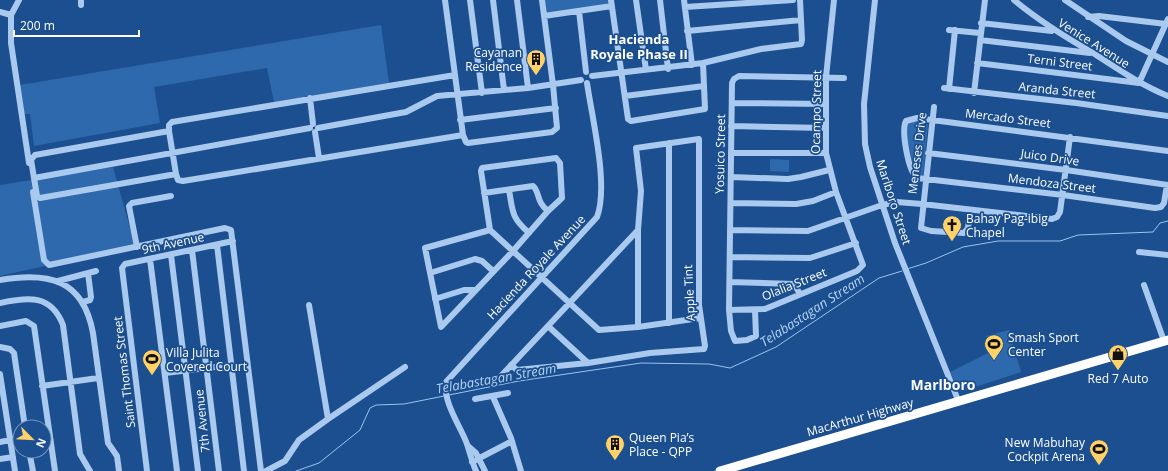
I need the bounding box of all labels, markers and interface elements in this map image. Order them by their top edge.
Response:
scale bar [14,12,139,38]
street label: Venice Avenue [1055,14,1133,72]
text: 200 m [20,17,55,34]
district label: Hacienda Royale Phase II [590,30,688,63]
place label: Cayanan Residence [465,44,522,75]
building icon: Cayanan Residence [525,48,547,76]
street label: Terni Street [1027,50,1093,74]
street label: Ocampo Street [807,70,825,154]
street label: Aranda Street [1018,78,1096,102]
street label: Mercado Street [964,104,1052,132]
street label: Meneses Drive [904,111,930,195]
street label: Yosuico Street [711,114,729,194]
street label: Juico Drive [1019,144,1081,170]
street label: Marlboro Street [872,157,916,247]
street label: Mendoza Street [1007,169,1097,197]
place label: Bahay Pag-ibig Chapel [966,210,1048,241]
street label: Hacienda Royale Avenue [483,211,589,323]
church icon: Bahay Pag-ibig Chapel [941,214,963,242]
street label: 9th Avenue [140,228,206,258]
street label: Olalia Street [759,263,829,305]
street label: Apple Tint [679,264,699,322]
water label: Telabastagan Stream [756,269,868,351]
street label: Saint Thomas Street [109,315,139,429]
place label: Smash Sport Center [1008,329,1079,360]
sports icon: Smash Sport Center [983,333,1005,361]
shop icon: Red 7 Auto [1107,343,1129,371]
place label: Villa Julita Covered Court [166,344,247,375]
sports icon: Villa Julita Covered Court [141,348,163,376]
water label: Telabastagan Stream [434,359,558,397]
place label: Red 7 Auto [1087,370,1149,387]
district label: Marlboro [911,375,976,394]
street label: 7th Avenue [190,388,214,453]
street label: MacArthur Highway [805,393,916,440]
north arrow [12,419,52,459]
place label: Queen Pia’s Place - QPP [629,429,695,460]
building icon: Queen Pia’s Place - QPP [604,433,626,461]
place label: New Mabuhay Cockpit Arena [1005,434,1086,465]
text: N [33,436,50,450]
sports icon: New Mabuhay Cockpit Arena [1088,438,1110,466]

